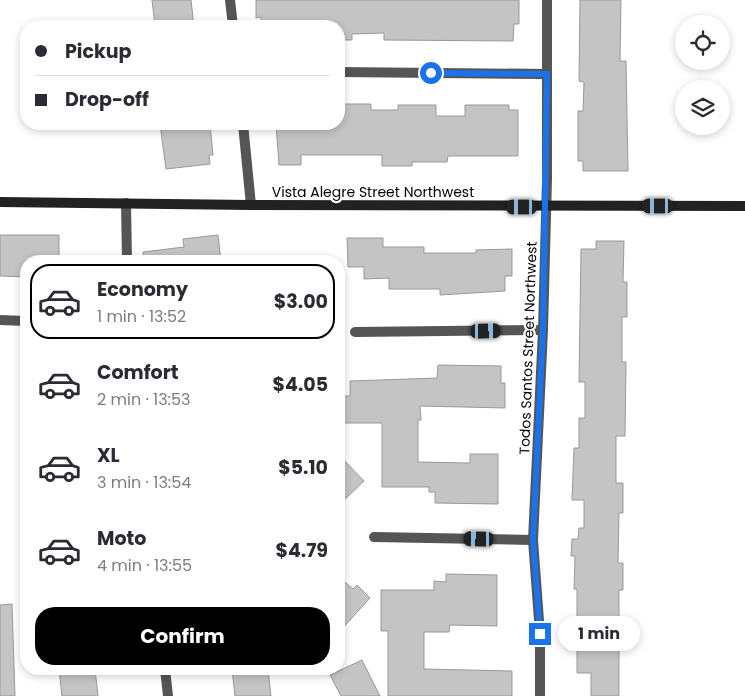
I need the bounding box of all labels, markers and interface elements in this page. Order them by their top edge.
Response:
map controls [675,15,730,135]
button: locate [675,15,730,70]
text: Pickup [65,38,131,65]
route start [420,62,442,84]
button: layers [675,80,730,135]
text: Drop-off [65,86,149,113]
street label: Vista Alegre Street Northwest [272,182,474,202]
car [643,199,673,214]
car [507,200,537,215]
street label: Todos Santos Street Northwest [514,241,542,455]
text: Economy [97,276,188,303]
icon: car [37,279,82,324]
text: $3.00 [274,288,328,315]
text: 1 min · 13:52 [97,305,186,328]
car [470,323,501,339]
text: Comfort [97,359,179,386]
icon: car [37,362,82,407]
text: $4.05 [273,371,328,398]
text: 2 min · 13:53 [97,388,191,411]
text: XL [97,442,120,469]
icon: car [37,445,82,490]
text: $5.10 [278,454,328,481]
text: 3 min · 13:54 [97,471,191,494]
text: Moto [97,525,146,552]
icon: car [37,528,82,573]
car [463,531,494,547]
text: $4.79 [275,537,328,564]
text: 4 min · 13:55 [97,554,192,577]
button: Confirm [35,607,330,665]
callout: 1 min [558,616,640,652]
text: 1 min [578,622,620,645]
route end [529,623,551,645]

